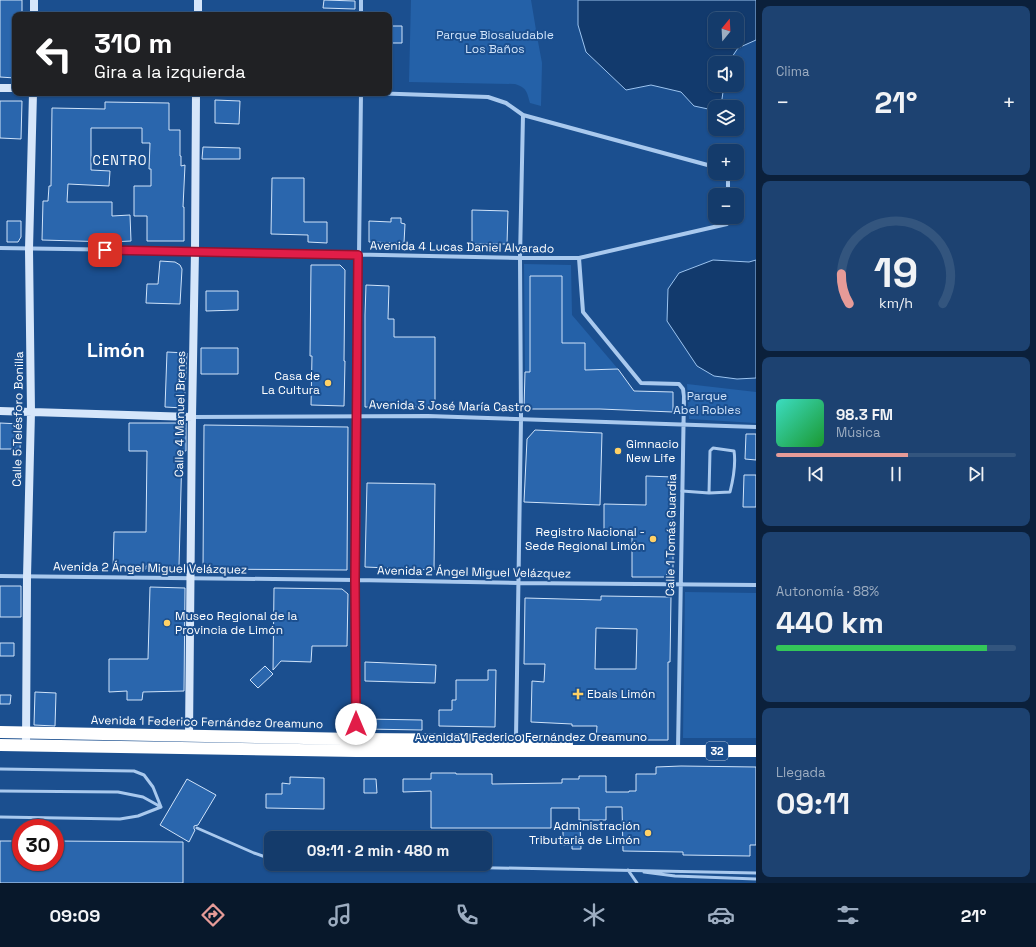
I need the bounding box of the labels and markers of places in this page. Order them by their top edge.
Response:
pin [88,233,122,267]
place label: Casa de La Cultura [261,368,320,398]
marker: Casa de La Cultura [323,378,333,388]
place label: Gimnacio New Life [626,436,679,466]
marker: Gimnacio New Life [613,446,623,456]
place label: Registro Nacional - Sede Regional Limón [525,524,645,554]
marker: Registro Nacional - Sede Regional Limón [648,534,658,544]
place label: Museo Regional de la Provincia de Limón [175,608,298,638]
marker: Museo Regional de la Provincia de Limón [162,618,172,628]
place label: Ebais Limón [587,686,655,702]
marker: Ebais Limón [572,688,584,700]
place label: Administración Tributaria de Limón [529,818,640,848]
marker: Administración Tributaria de Limón [643,828,653,838]

